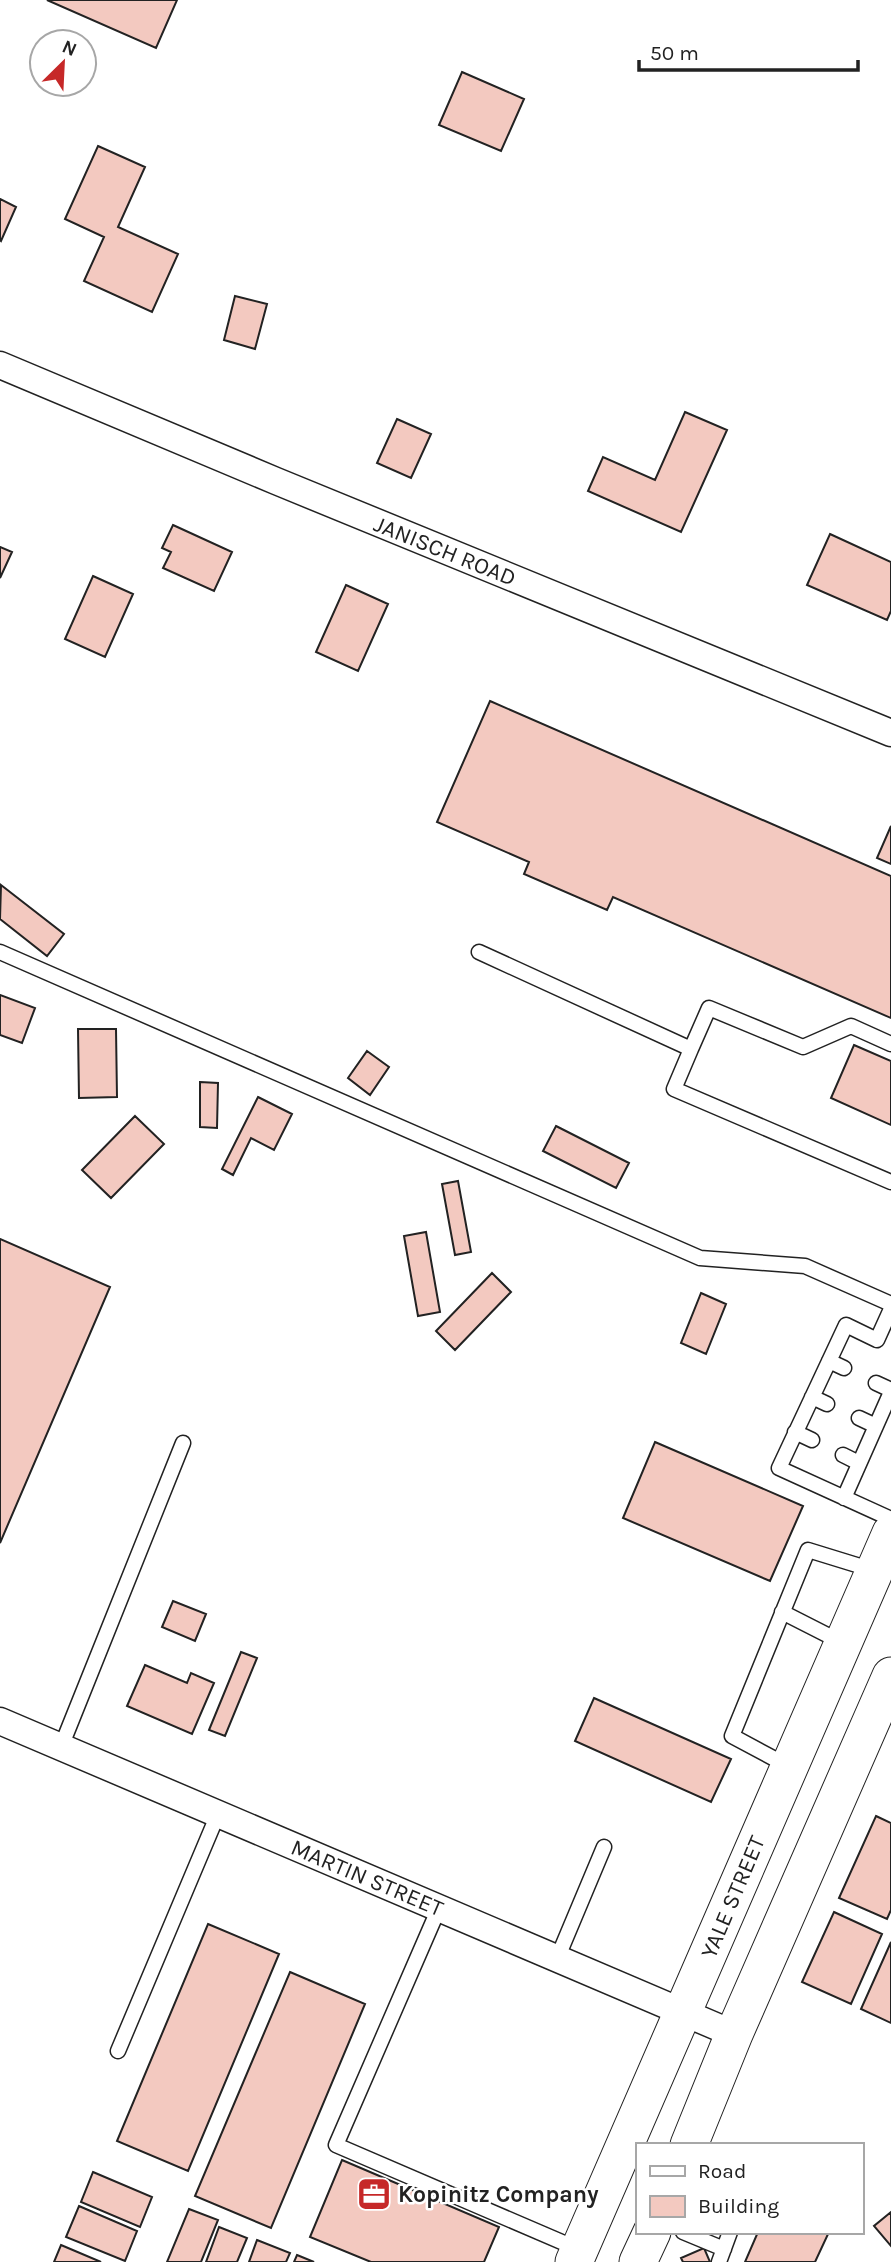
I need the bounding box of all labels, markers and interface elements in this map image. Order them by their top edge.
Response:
north arrow [28,28,98,98]
scale bar [639,28,858,72]
text: N [59,36,80,61]
text: 50 m [650,41,699,65]
street label: JANISCH ROAD [370,510,520,592]
street label: YALE STREET [695,1831,771,1962]
street label: MARTIN STREET [287,1834,448,1922]
legend [636,2143,863,2234]
text: Road [698,2159,746,2183]
office icon: Kopinitz Company [355,2175,393,2213]
place label: Kopinitz Company [398,2181,599,2208]
text: Building [698,2194,779,2218]

